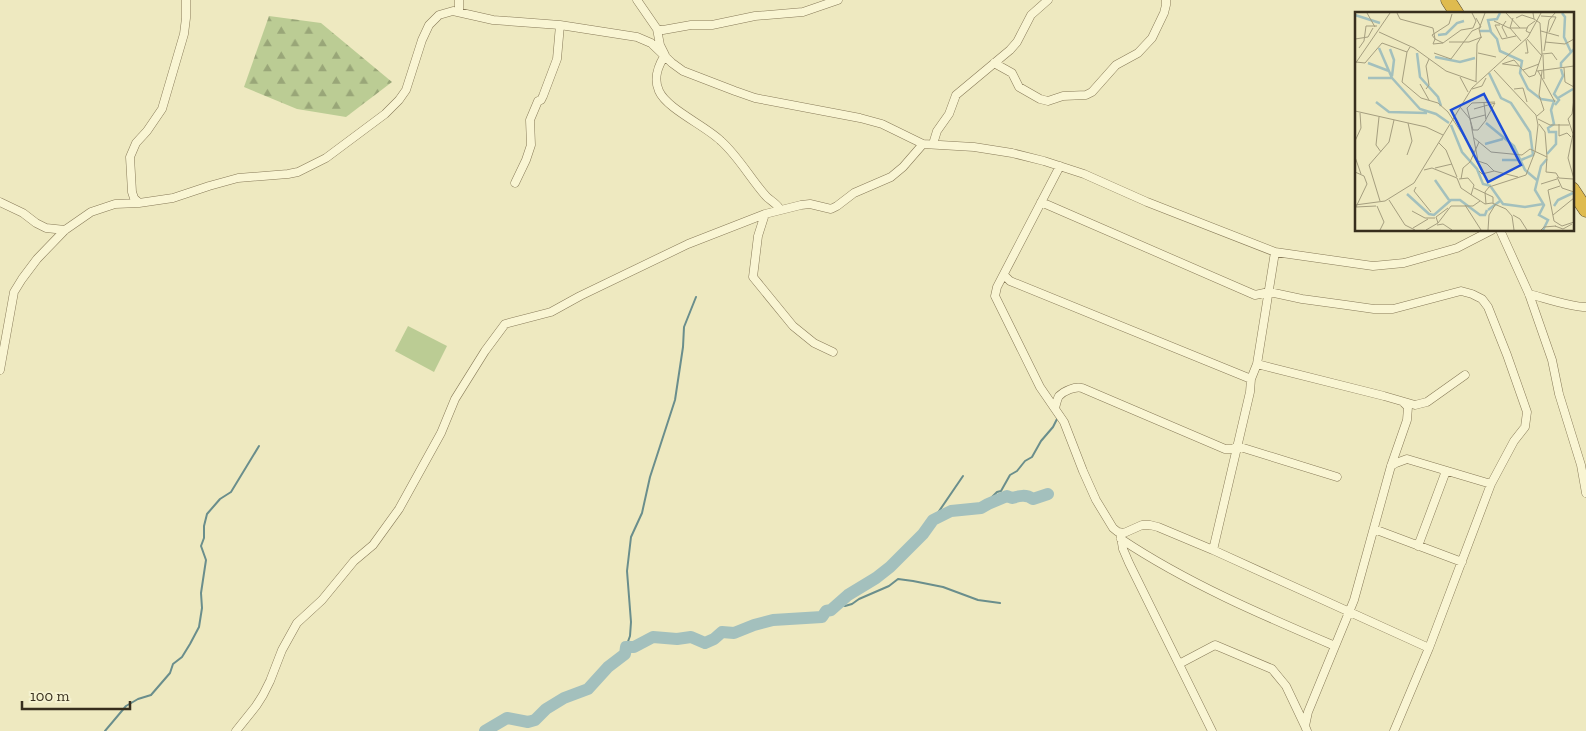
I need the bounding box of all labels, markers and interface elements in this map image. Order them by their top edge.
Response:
inset map [1355,12,1574,231]
scale bar [22,678,130,710]
text: 100 m [30,687,69,705]

